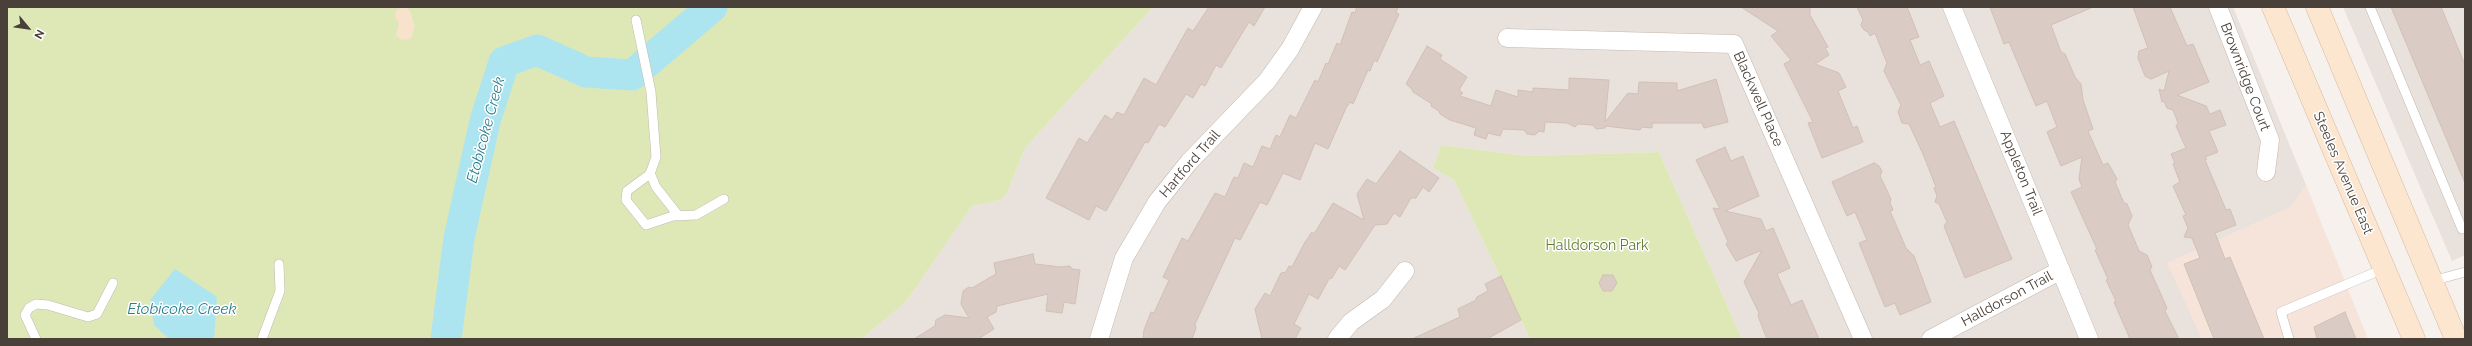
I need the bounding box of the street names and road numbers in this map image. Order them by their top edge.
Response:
street label: Brownridge Court [2217,20,2273,134]
street label: Blackwell Place [1730,49,1786,149]
street label: Steeles Avenue East [2309,109,2377,237]
street label: Hartford Trail [1156,127,1224,201]
street label: Appleton Trail [1996,128,2046,218]
street label: Halldorson Trail [1958,268,2056,330]

